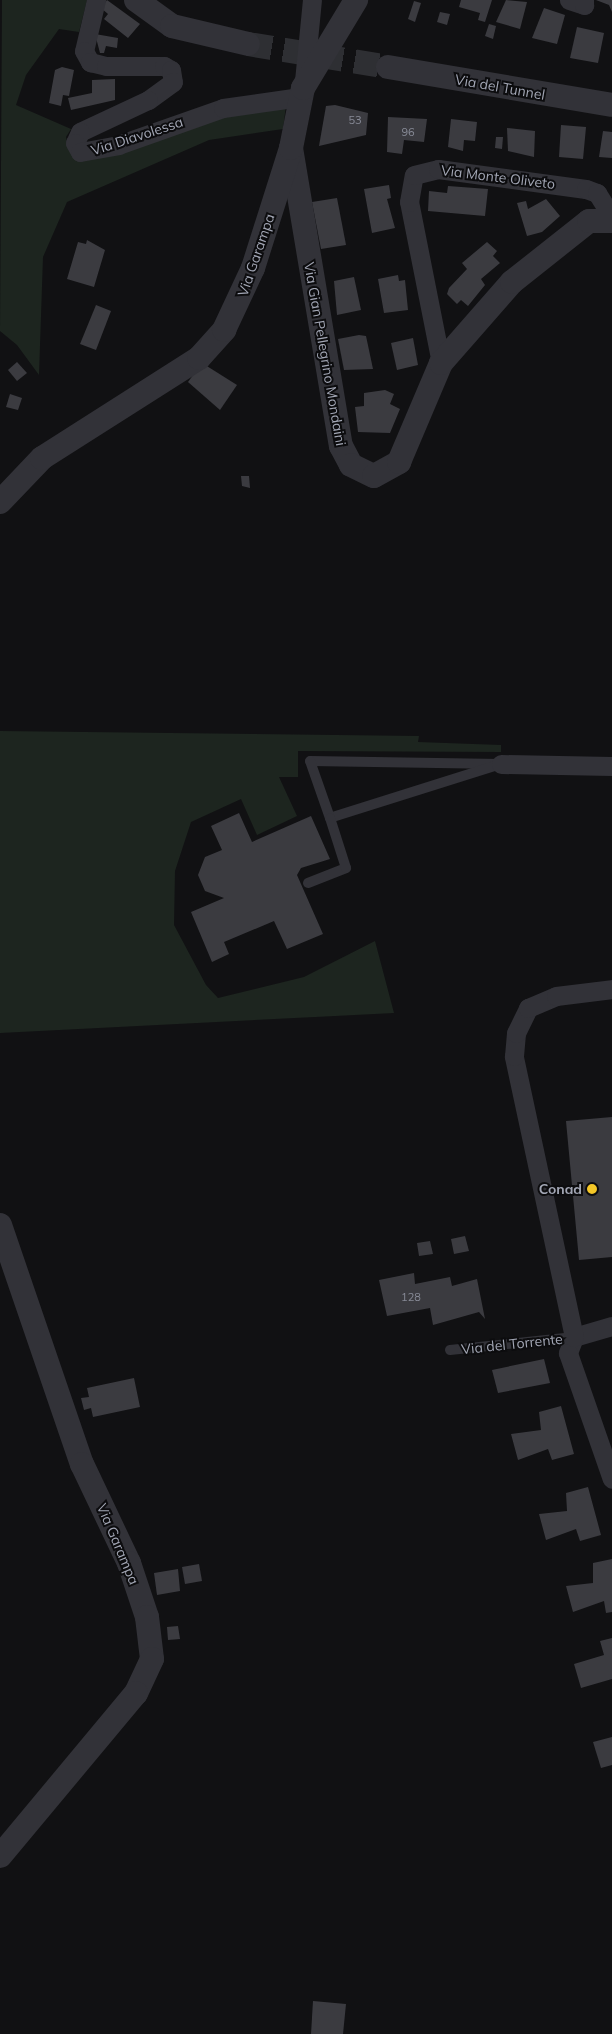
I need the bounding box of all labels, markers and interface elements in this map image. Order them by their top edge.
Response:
street label: Via del Tunnel [454,71,546,103]
street label: Via Diavolessa [89,113,185,159]
house number: 53 [348,113,362,127]
house number: 96 [401,125,415,139]
street label: Via Monte Oliveto [440,162,556,192]
street label: Via Garampa [234,211,278,299]
street label: Via Gian Pellegrino Mondaini [301,261,349,447]
place label: Conad [539,1181,582,1197]
marker: Conad [586,1183,598,1195]
house number: 128 [401,1290,421,1304]
street label: Via del Torrente [460,1330,564,1358]
street label: Via Garampa [93,1501,143,1587]

